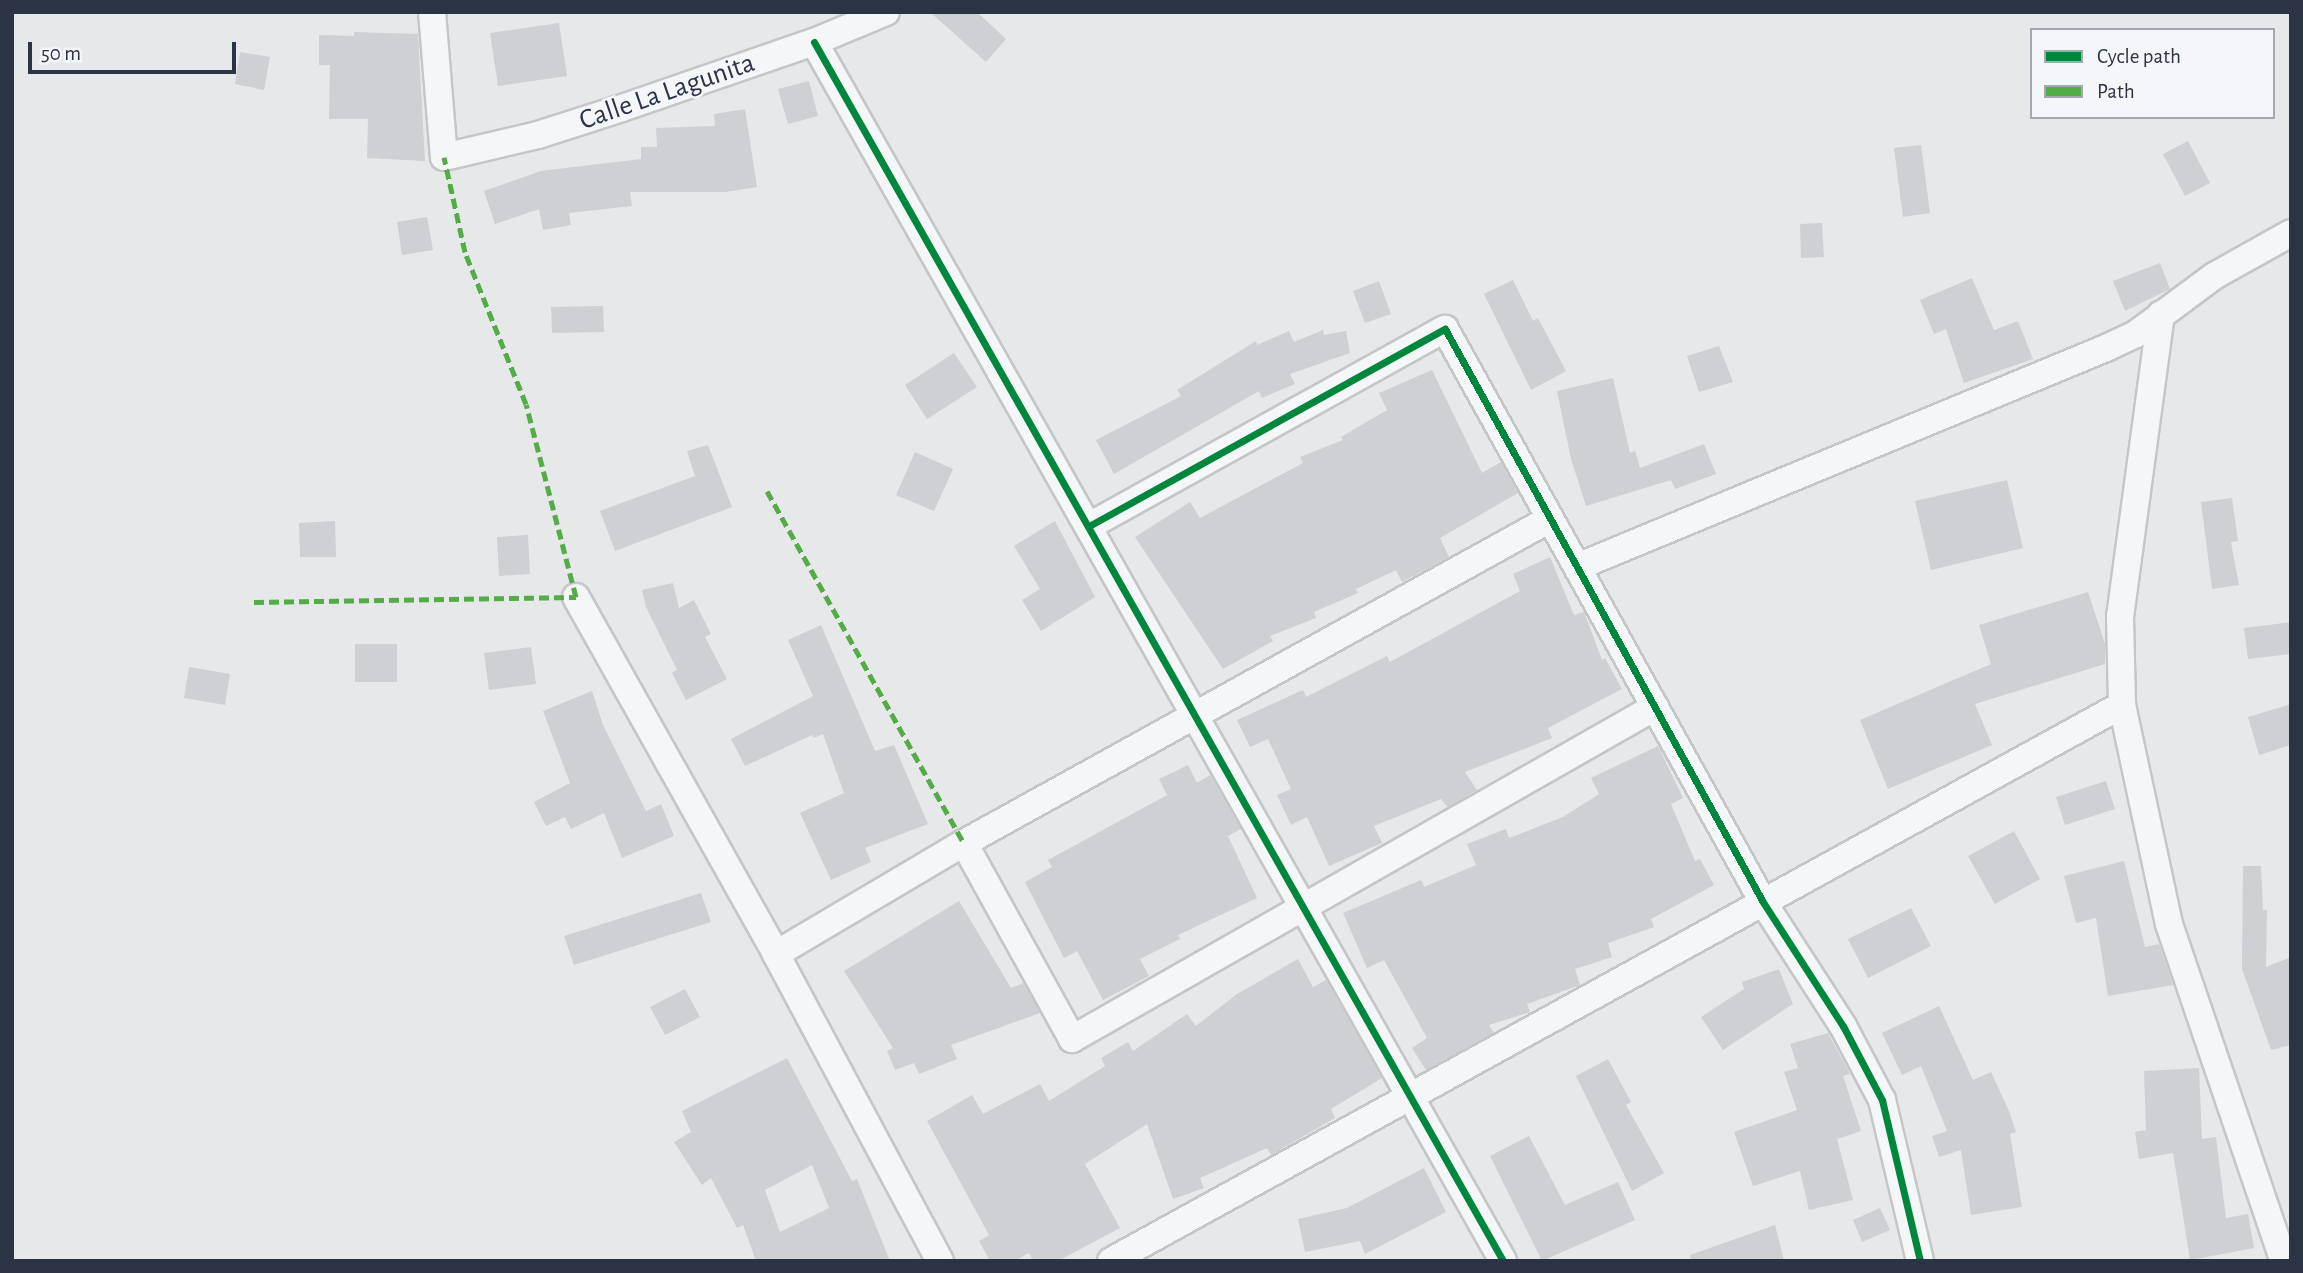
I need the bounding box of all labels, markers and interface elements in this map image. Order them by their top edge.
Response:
scale bar [32,28,240,72]
legend [2030,28,2275,119]
text: 50 m [41,43,81,64]
street label: Calle La Lagunita [575,46,759,138]
text: Cycle path [2097,46,2181,67]
text: Path [2097,81,2135,102]

